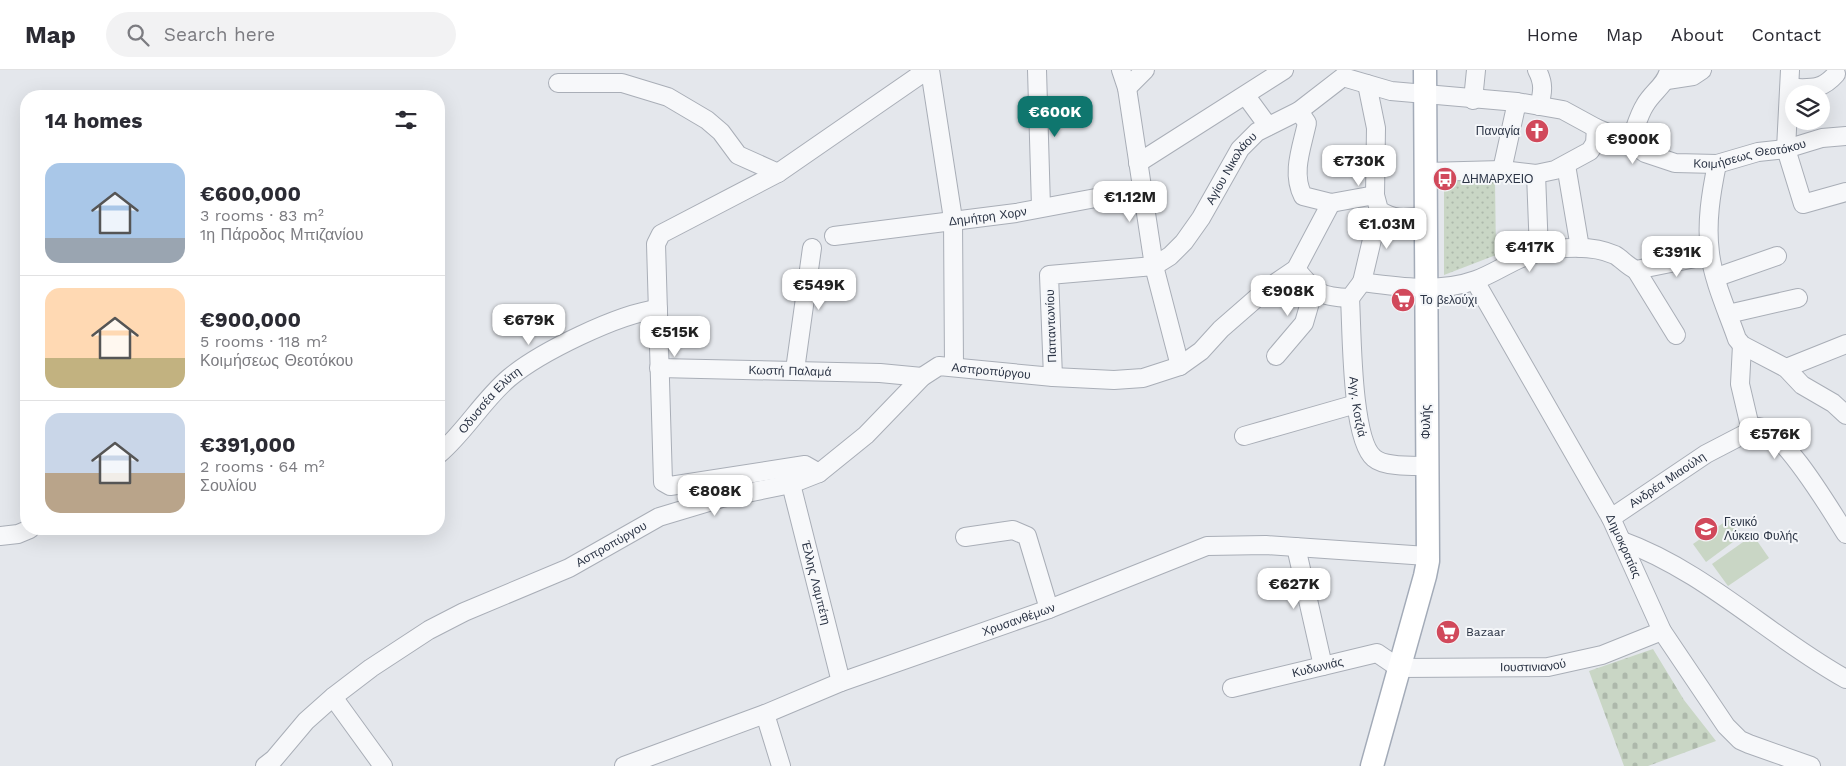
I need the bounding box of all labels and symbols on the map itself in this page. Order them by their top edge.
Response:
pin: €600K [1020,96,1090,138]
church icon: Παναγία [1524,118,1550,144]
pin: €900K [1598,122,1668,165]
place label: Παναγία [1476,124,1520,138]
street label: Αγίου Νικολάου [1203,129,1260,207]
street label: Κοιμήσεως Θεοτόκου [1693,136,1808,171]
pin: €730K [1324,144,1394,187]
bus stop icon: ΔΗΜΑΡΧΕΙΟ [1432,166,1458,192]
place label: ΔΗΜΑΡΧΕΙΟ [1462,172,1533,186]
pin: €1.12M [1089,180,1171,223]
street label: Δημήτρη Χορν [948,204,1028,228]
pin: €1.03M [1346,208,1428,250]
pin: €417K [1495,230,1565,273]
pin: €391K [1642,236,1712,278]
pin: €549K [784,268,854,311]
pin: €908K [1253,274,1323,317]
supermarket icon: Το βελούχι [1390,287,1416,313]
street label: Παπαντωνίου [1043,289,1059,363]
place label: Το βελούχι [1420,293,1477,307]
pin: €679K [494,304,564,346]
pin: €515K [640,316,710,358]
street label: Ασπροπύργου [951,360,1031,382]
street label: Κωστή Παλαμά [748,363,832,379]
street label: Οδυσσέα Ελύτη [456,364,524,436]
street label: Αγγ. Κοτζιά [1347,376,1369,438]
street label: Φυλής [1419,404,1433,439]
pin: €576K [1740,418,1810,460]
street label: Ανδρέα Μιαούλη [1626,449,1708,511]
pin: €808K [680,474,750,517]
street label: Δημοκρατίας [1603,512,1644,580]
place label: Γενικό Λύκειο Φυλής [1724,515,1798,543]
school or university icon: Γενικό Λύκειο Φυλής [1693,516,1719,542]
street label: Ασπροπύργου [573,518,649,570]
street label: Έλλης Λαμπέτη [798,538,833,626]
pin: €627K [1259,568,1329,610]
street label: Χρυσανθέμων [980,600,1057,639]
supermarket icon: Bazaar [1435,619,1461,645]
place label: Bazaar [1466,625,1506,639]
street label: Κυδωνιάς [1291,654,1345,680]
street label: Ιουστινιανού [1500,656,1567,674]

